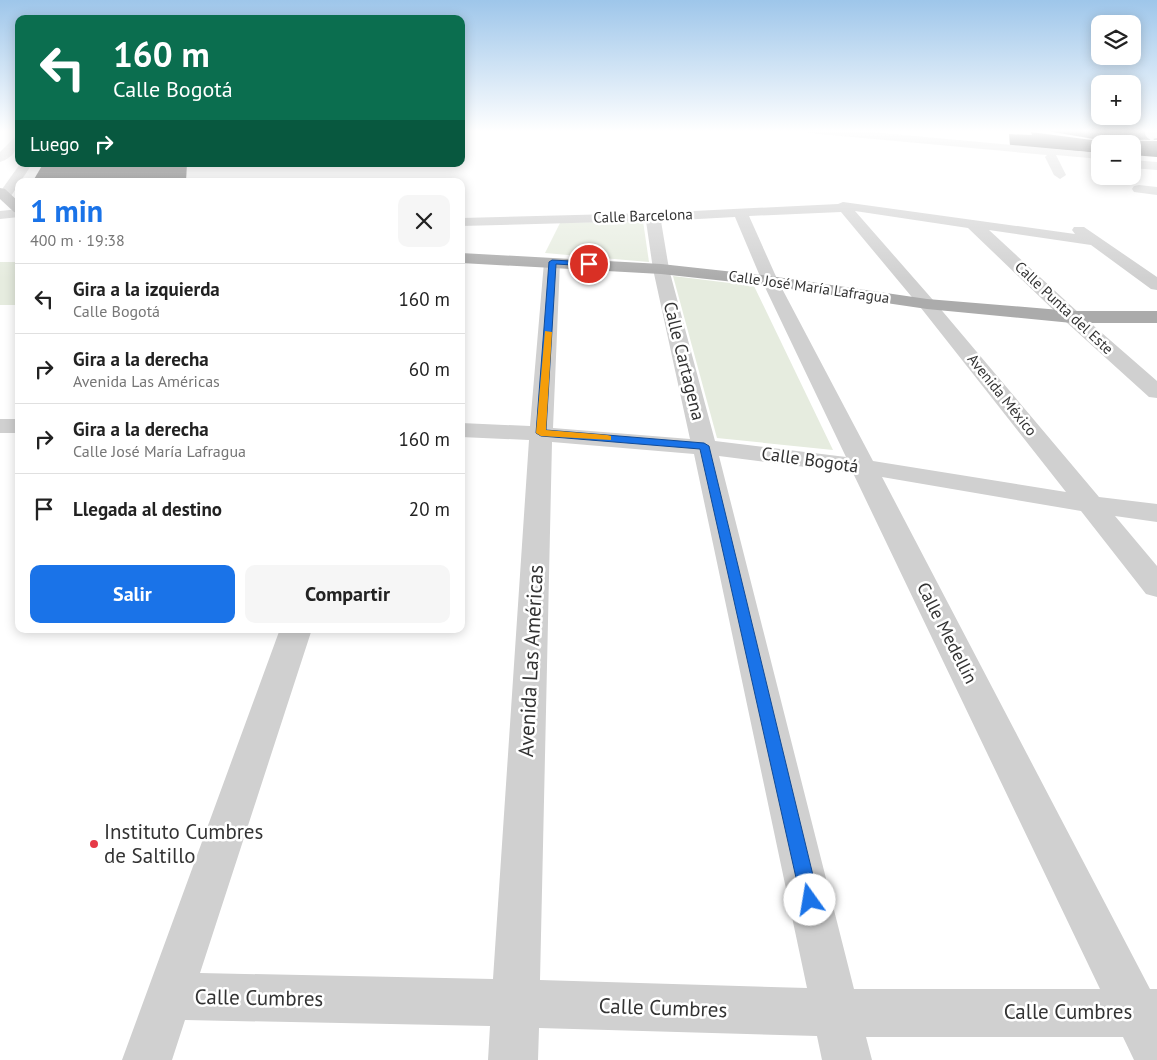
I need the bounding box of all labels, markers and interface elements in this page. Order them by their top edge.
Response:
map controls [1091,15,1141,185]
button: layers [1091,15,1141,65]
text: 160 m [113,31,210,77]
icon: left [30,35,95,100]
text: Calle Bogotá [113,75,233,103]
button: + [1091,75,1141,125]
icon: right [90,130,118,158]
text: Luego [30,132,80,156]
button: − [1091,135,1141,185]
text: 1 min [30,191,103,230]
button: close [398,195,450,247]
street label: Calle Barcelona [593,204,693,227]
text: 400 m · 19:38 [30,230,125,250]
pin [568,243,610,285]
icon: arrive [575,250,603,278]
street label: Calle Punta del Este [1011,257,1118,358]
street label: Calle José María Lafragua [727,266,891,307]
text: Gira a la izquierda [73,277,220,301]
icon: left [30,285,58,313]
text: 160 m [398,287,450,311]
street label: Calle Cartagena [659,299,710,423]
text: Calle Bogotá [73,301,160,321]
text: Gira a la derecha [73,347,209,371]
street label: Avenida México [964,350,1041,440]
icon: right [30,355,58,383]
text: 60 m [409,357,450,381]
text: Avenida Las Américas [73,371,220,391]
text: Gira a la derecha [73,417,209,441]
icon: right [30,425,58,453]
text: 160 m [398,427,450,451]
text: Calle José María Lafragua [73,441,246,461]
street label: Calle Bogotá [760,441,860,478]
icon: arrive [30,495,58,523]
text: Llegada al destino [73,497,222,521]
text: 20 m [409,497,450,521]
street label: Avenida Las Américas [512,564,549,758]
button: Salir [30,565,235,623]
button: Compartir [245,565,450,623]
street label: Calle Medellín [912,578,983,687]
place label: Instituto Cumbres de Saltillo [104,818,263,869]
marker: Instituto Cumbres de Saltillo [88,838,100,850]
position arrow [783,873,835,925]
street label: Calle Cumbres [194,983,324,1012]
street label: Calle Cumbres [598,992,728,1023]
street label: Calle Cumbres [1004,998,1132,1025]

